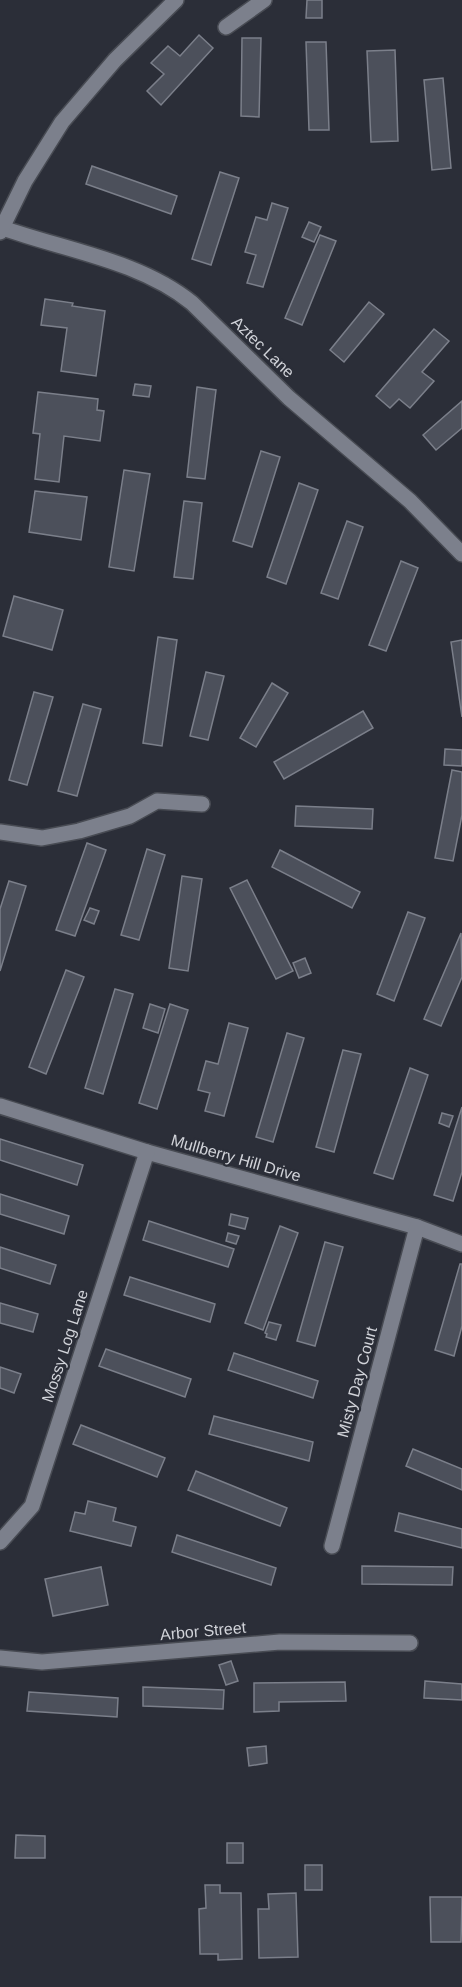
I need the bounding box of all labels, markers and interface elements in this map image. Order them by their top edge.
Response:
street label: Aztec Lane [228,313,298,381]
street label: Mullberry Hill Drive [169,1131,303,1185]
street label: Mossy Log Lane [39,1287,91,1404]
street label: Misty Day Court [334,1324,380,1439]
street label: Arbor Street [159,1619,247,1643]

